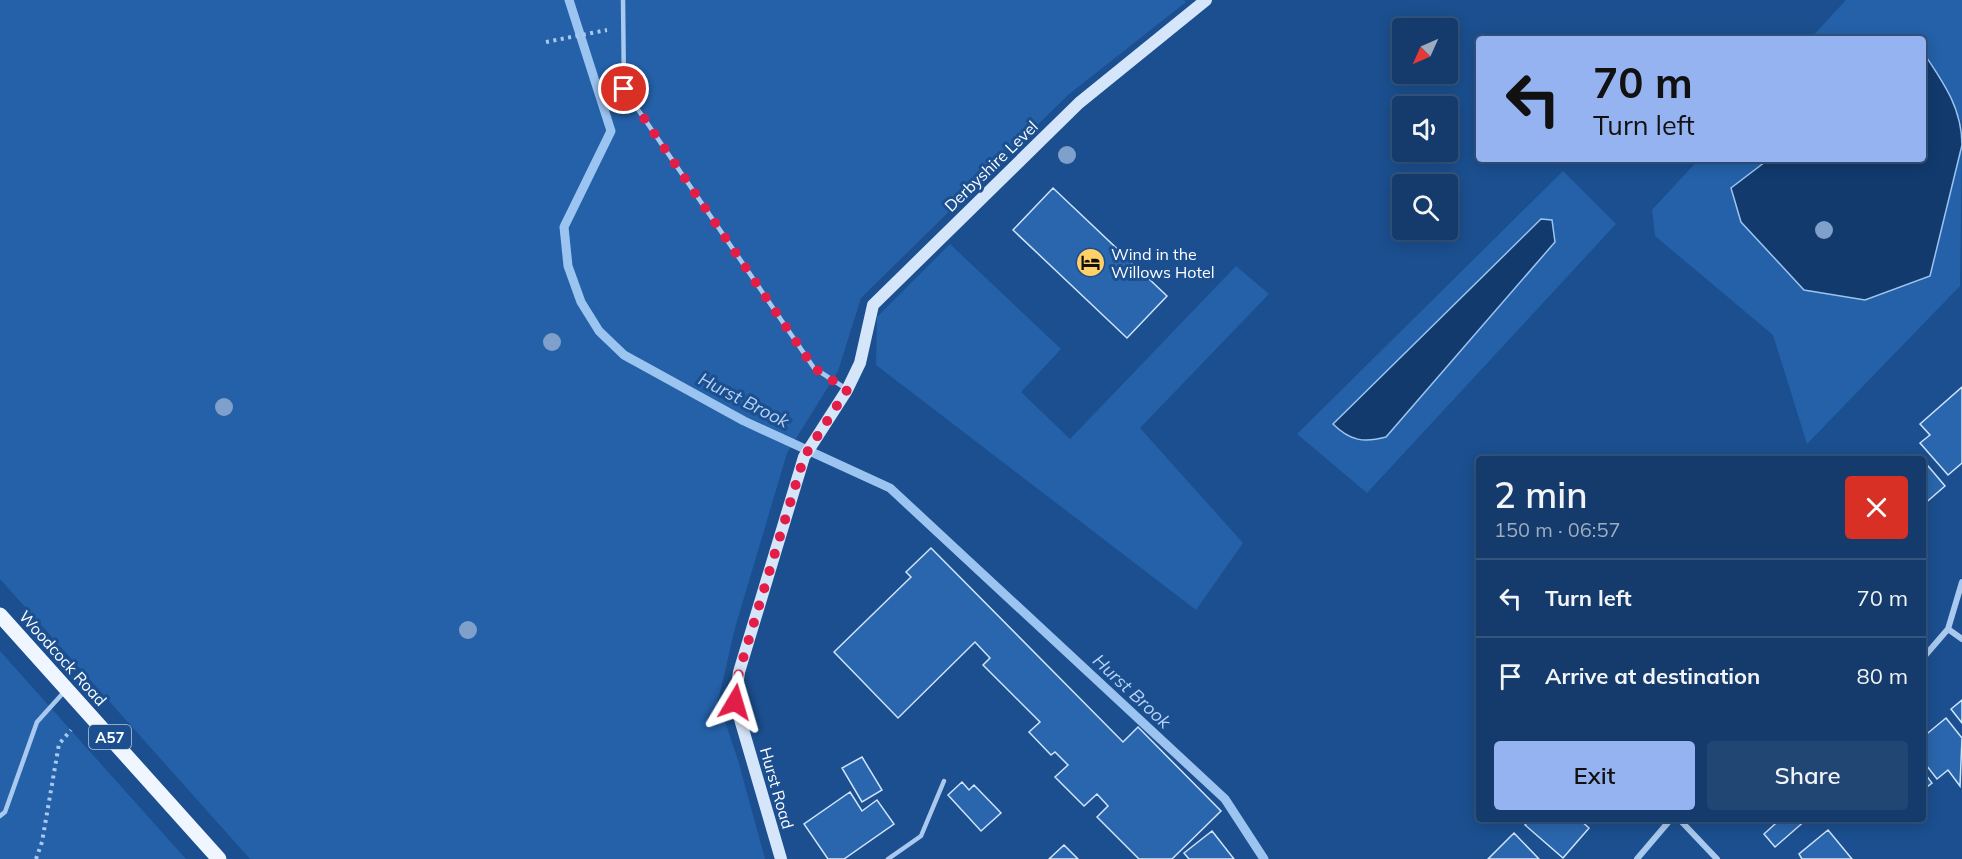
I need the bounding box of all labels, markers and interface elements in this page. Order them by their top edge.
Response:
north arrow [1392,18,1458,84]
map controls [1392,18,1458,240]
text: 70 m [1593,56,1693,109]
icon: left [1494,60,1572,138]
pin [598,63,649,114]
icon: arrive [607,72,640,105]
button: sound [1392,96,1458,162]
text: Turn left [1593,108,1695,142]
street label: Derbyshire Level [940,116,1042,216]
button: search [1392,174,1458,240]
place label: Wind in the Willows Hotel [1111,244,1214,282]
hotel icon: Wind in the Willows Hotel [1074,247,1106,279]
water label: Hurst Brook [695,367,794,433]
text: 2 min [1494,472,1588,517]
button: close [1845,476,1908,539]
text: 150 m · 06:57 [1494,517,1620,542]
icon: left [1494,582,1527,615]
text: Turn left [1545,584,1632,612]
text: 70 m [1857,584,1908,612]
street label: Woodcock Road [15,606,111,710]
water label: Hurst Brook [1088,649,1177,734]
icon: arrive [1494,660,1527,693]
text: Arrive at destination [1545,662,1760,690]
text: 80 m [1857,662,1908,690]
position arrow [703,670,767,734]
road number: A57 [89,725,131,749]
button: Exit [1494,741,1695,810]
button: Share [1707,741,1908,810]
street label: Hurst Road [756,745,798,831]

